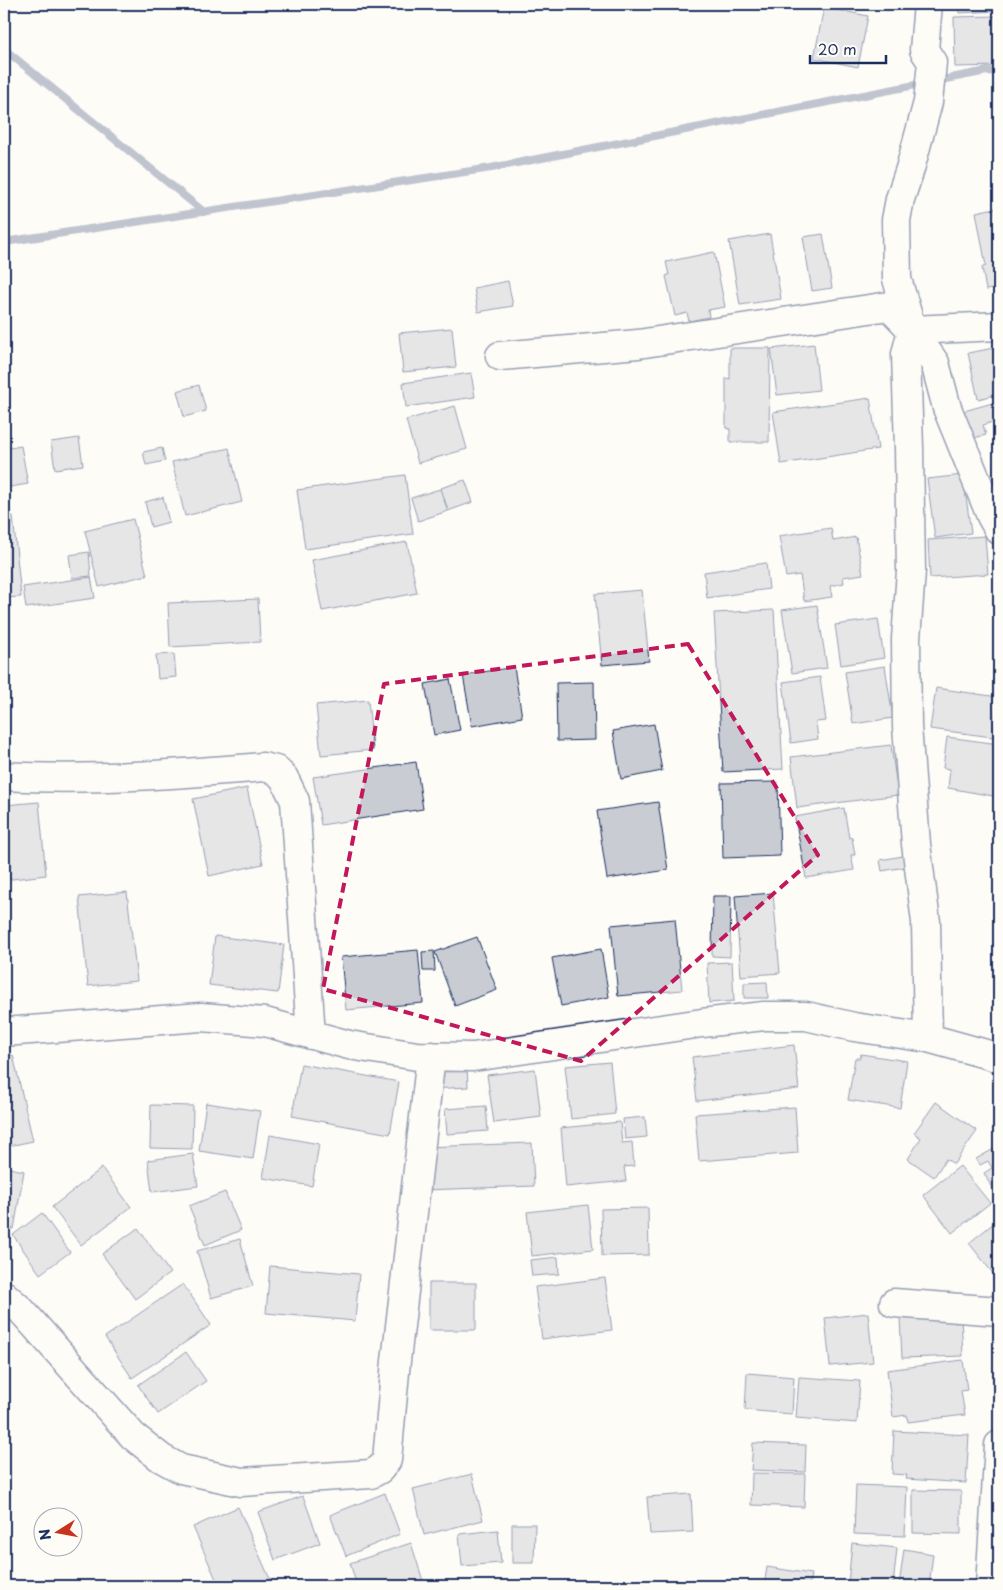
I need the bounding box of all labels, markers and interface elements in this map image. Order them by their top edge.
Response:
scale bar [810,32,887,64]
text: 20 m [818,37,857,60]
north arrow [32,1508,82,1558]
text: N [33,1527,56,1542]

